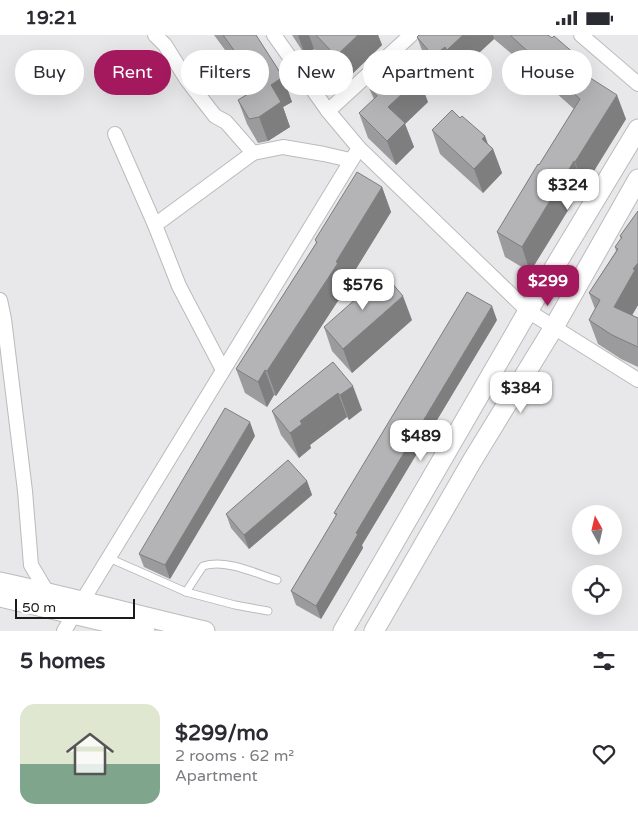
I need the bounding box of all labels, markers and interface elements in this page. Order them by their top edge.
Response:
text: 19:21 [25,7,78,29]
chip: Buy [15,50,84,95]
chip: Rent [94,50,171,95]
chip: Filters [181,50,269,95]
chip: New [279,50,353,95]
chip: Apartment [363,50,492,95]
chip: House [502,50,592,95]
pin: $324 [538,169,598,211]
text: $324 [548,175,588,195]
pin: $299 [518,265,578,307]
pin: $576 [333,269,393,311]
text: $299 [528,271,568,291]
text: $576 [343,275,383,295]
pin: $384 [491,371,551,414]
text: $384 [501,378,541,398]
pin: $489 [391,419,451,462]
text: $489 [401,426,441,446]
north arrow [572,505,622,555]
map controls [572,505,622,615]
button: locate [572,565,622,615]
scale bar [15,596,135,619]
text: 50 m [22,599,56,616]
icon: filters [590,647,618,675]
text: 5 homes [20,649,105,674]
text: $299/mo [175,721,269,746]
icon: home [60,724,120,784]
icon: heart [590,740,618,768]
text: 2 rooms · 62 m² [175,746,294,766]
text: Apartment [175,766,258,786]

